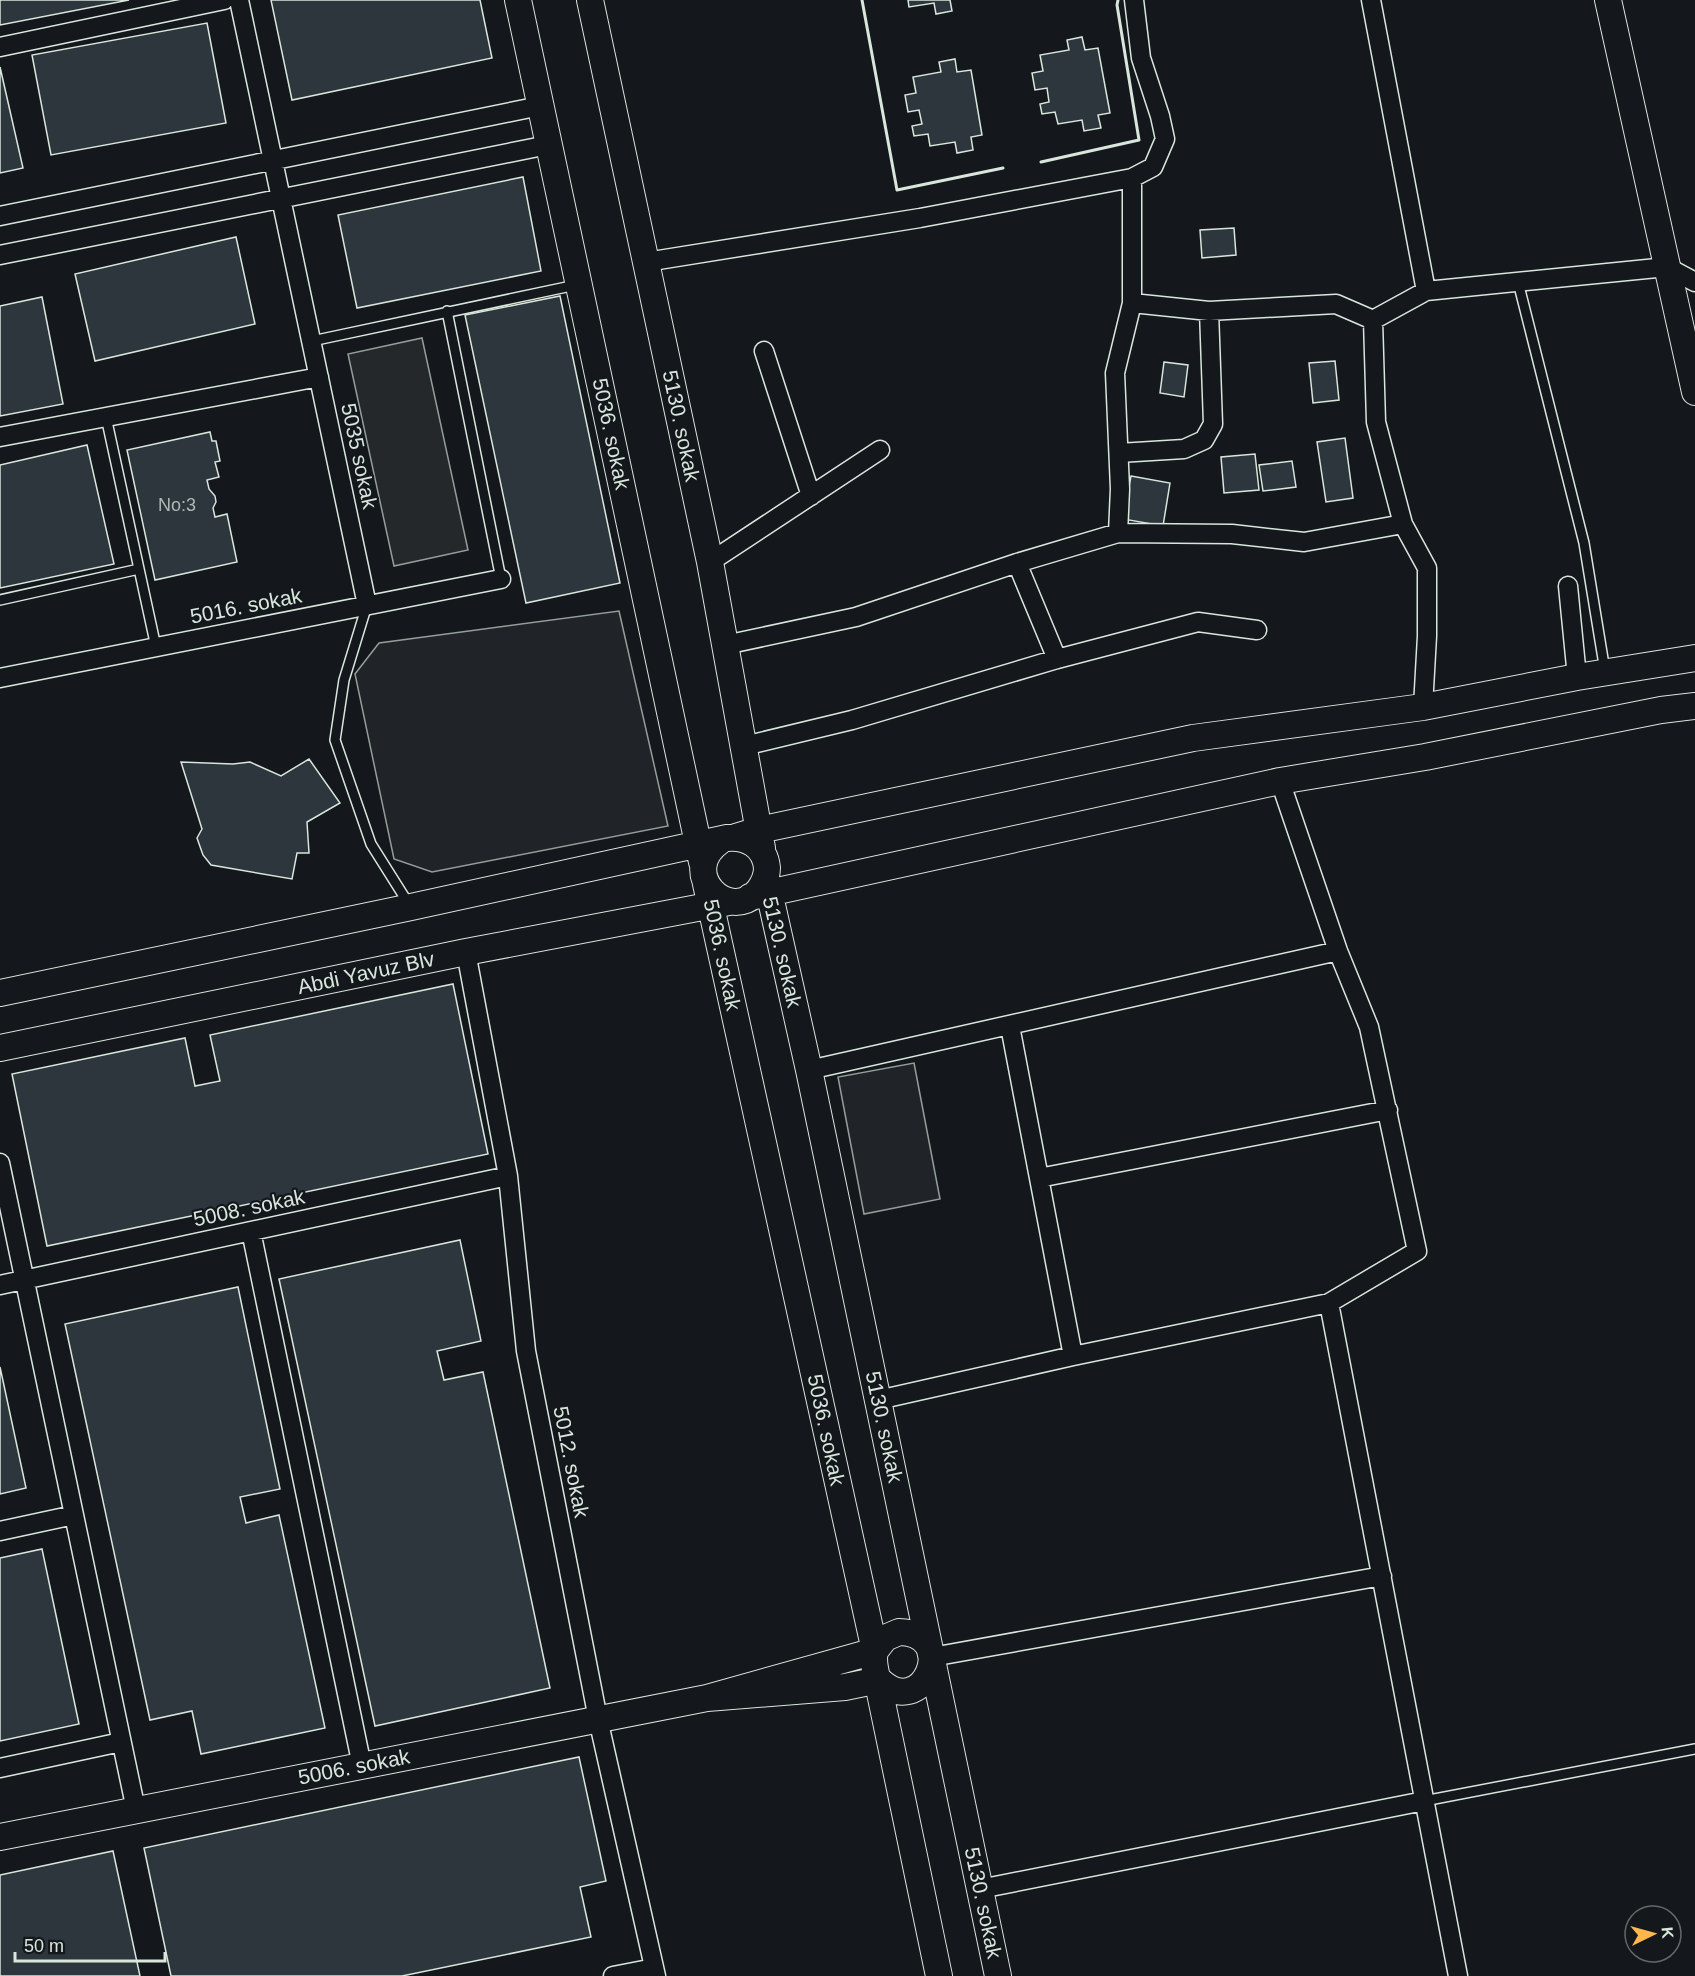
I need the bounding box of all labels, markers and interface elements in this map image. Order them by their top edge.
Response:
street label: 5130. sokak [658,368,705,484]
street label: 5036. sokak [588,376,635,492]
street label: 5035 sokak [337,401,382,511]
house number: No:3 [158,495,196,515]
street label: 5016. sokak [188,583,304,628]
street label: 5130. sokak [759,894,807,1010]
street label: 5036. sokak [699,897,746,1013]
street label: Abdi Yavuz Blv [295,947,437,998]
street label: 5008. sokak [191,1184,307,1231]
street label: 5130. sokak [861,1369,908,1485]
street label: 5036. sokak [803,1372,850,1488]
street label: 5012. sokak [549,1404,594,1520]
street label: 5006. sokak [296,1744,412,1789]
street label: 5130. sokak [960,1845,1007,1961]
north arrow [1623,1904,1683,1964]
scale bar [15,1925,165,1963]
text: K [1658,1926,1676,1940]
text: 50 m [24,1936,64,1956]

